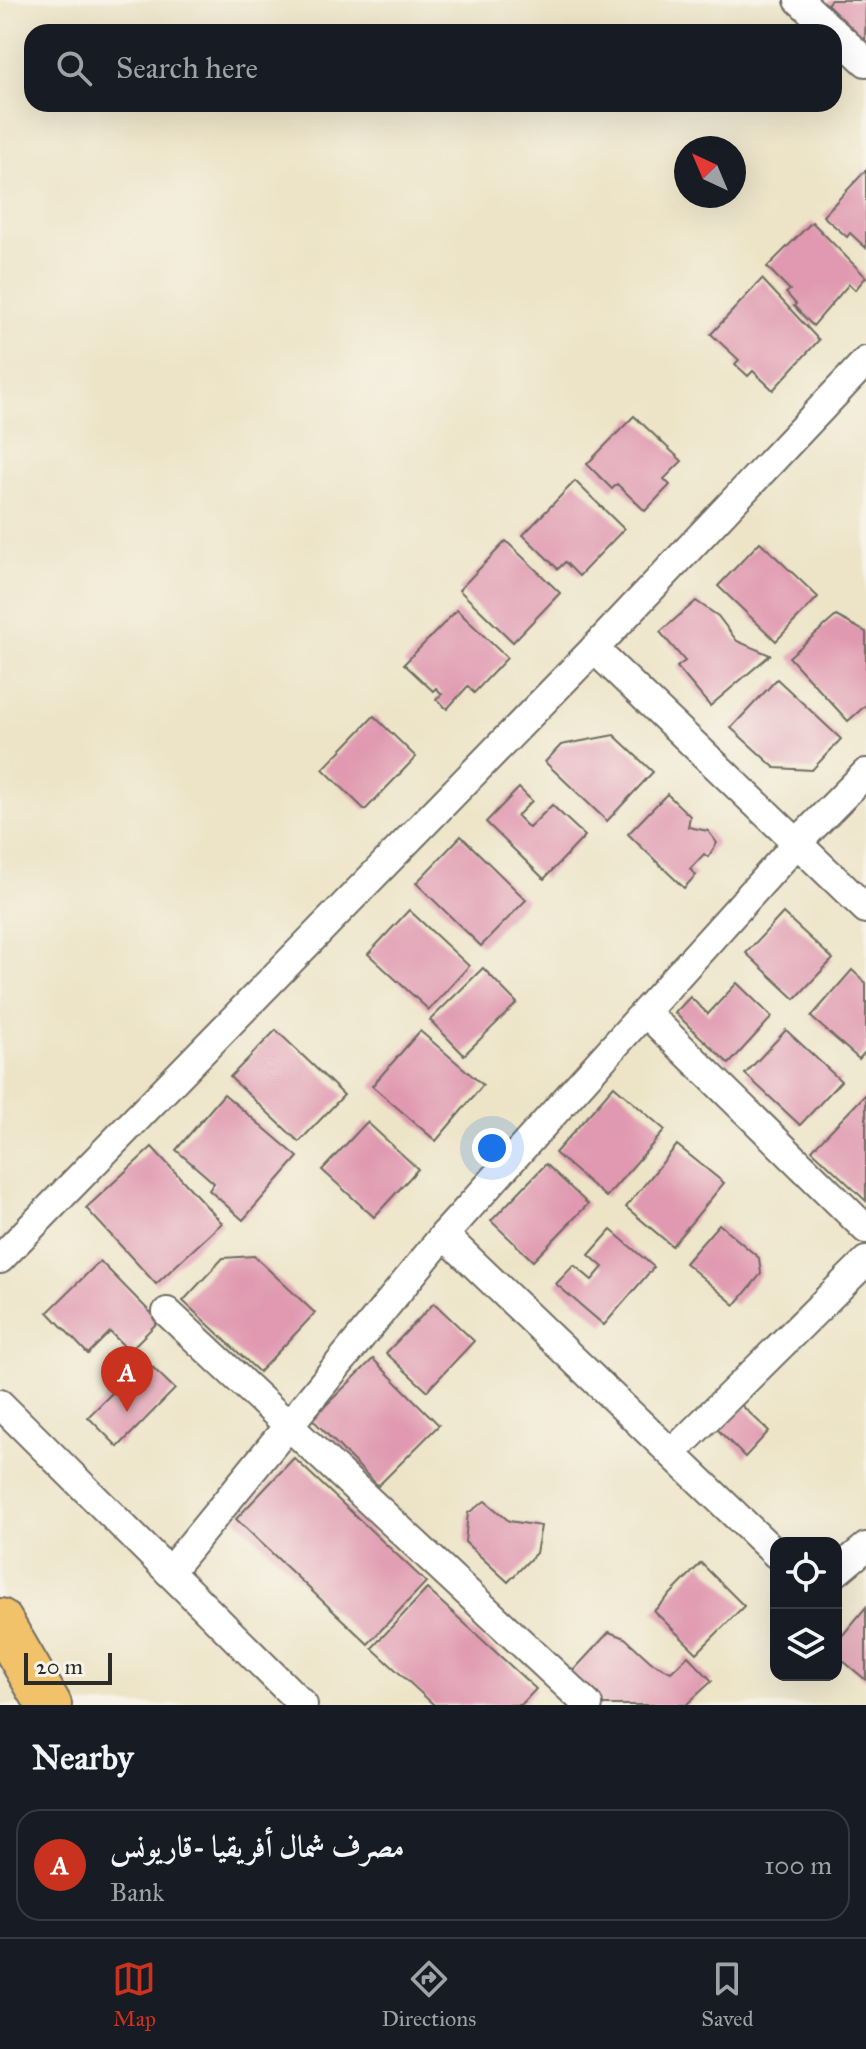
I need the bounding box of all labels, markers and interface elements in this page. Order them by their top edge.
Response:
search box [24,24,842,112]
icon: search [52,46,96,90]
text: Search here [116,50,258,86]
north arrow [674,136,746,208]
your location [472,1128,512,1168]
pin: A [101,1346,153,1412]
map controls [770,1537,842,1681]
button: locate [770,1537,842,1609]
button: layers [770,1609,842,1681]
scale bar [24,1649,112,1685]
text: 20 m [36,1653,83,1680]
text: Nearby [32,1737,134,1778]
text: مصرف شمال أفريقيا -قاريونس [110,1829,405,1865]
text: A [51,1849,69,1881]
text: 100 m [764,1849,832,1881]
text: Bank [110,1876,164,1908]
tab: Map [112,1957,156,2032]
tab: Directions [381,1957,476,2032]
tab: Saved [701,1957,753,2032]

